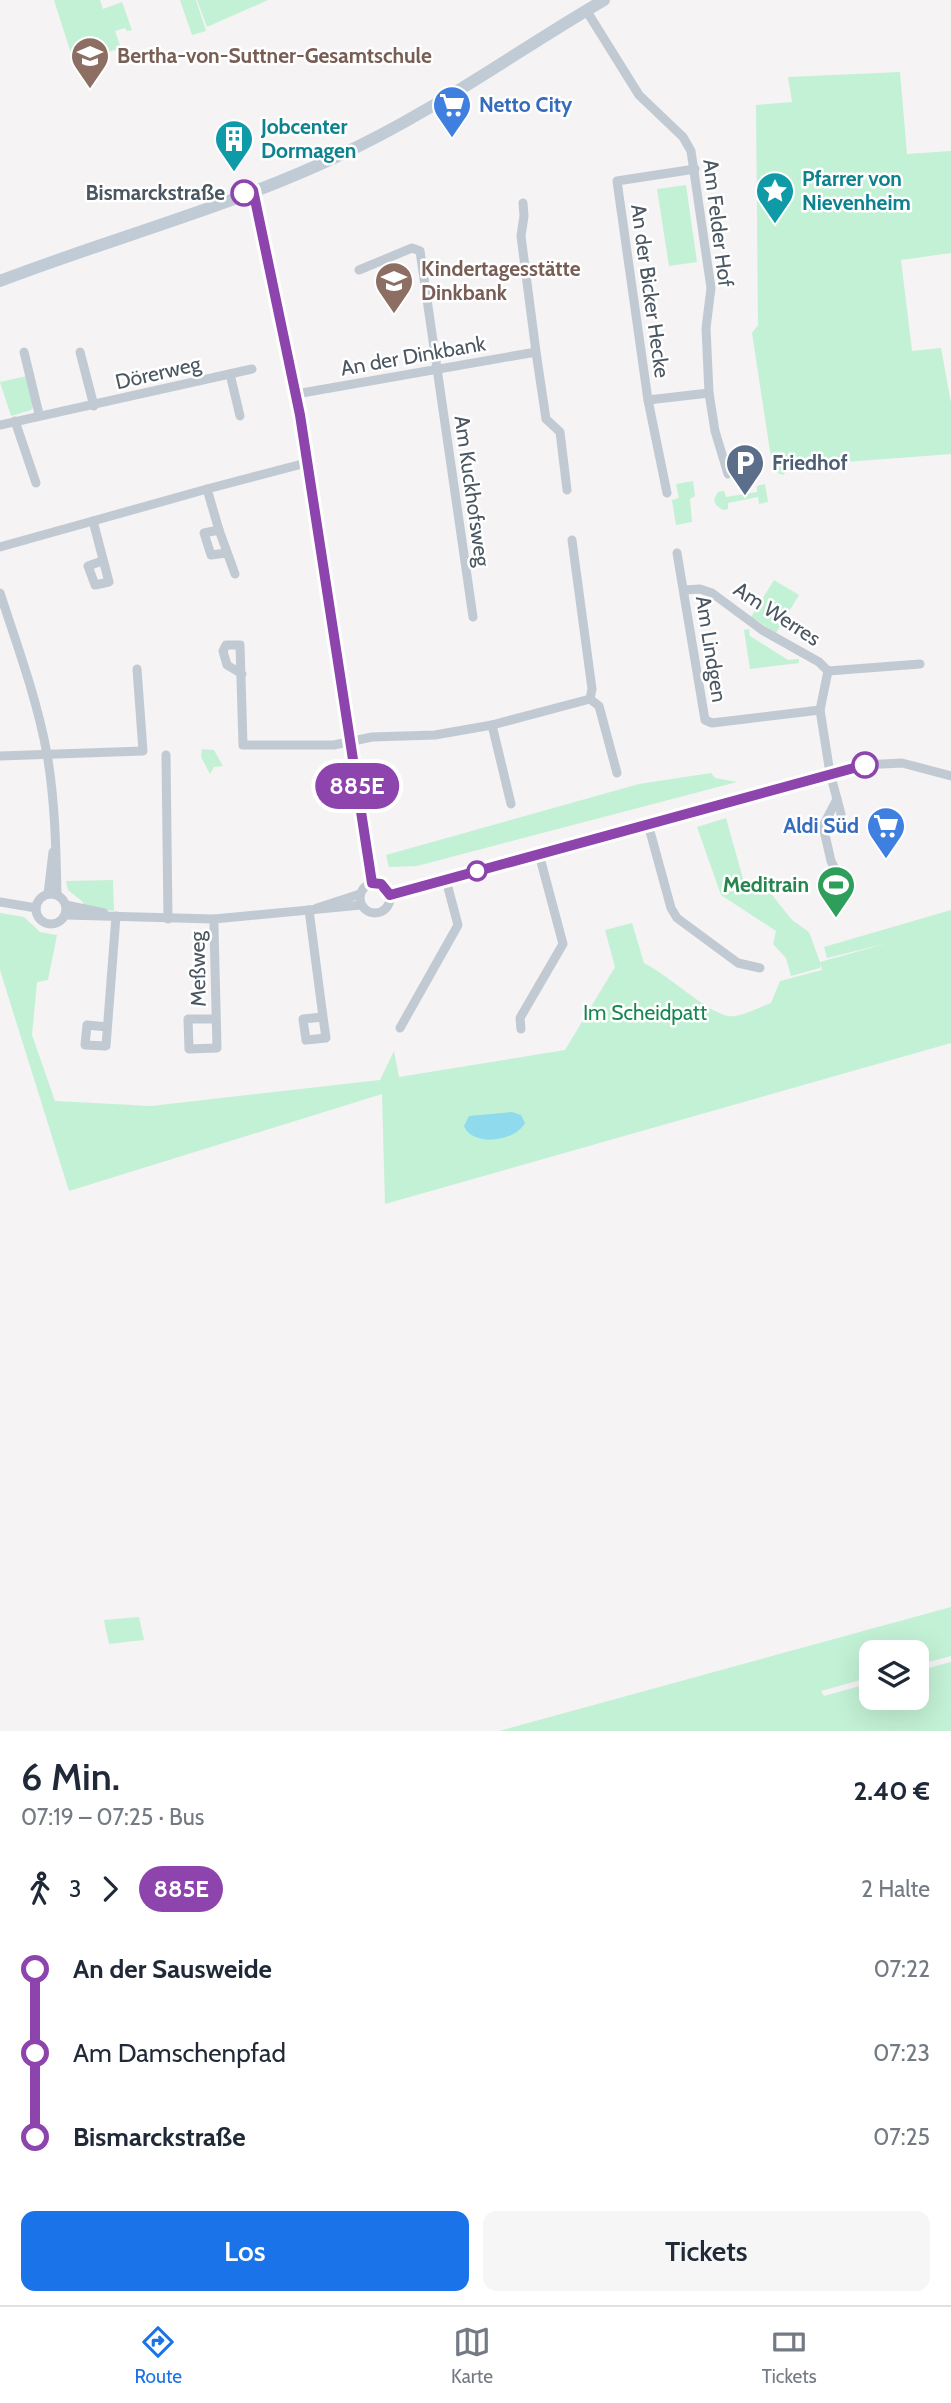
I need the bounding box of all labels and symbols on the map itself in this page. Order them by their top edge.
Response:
school or university icon: Bertha-von-Suttner-Gesamtschule [69,35,111,90]
place label: Bertha-von-Suttner-Gesamtschule [117,43,432,68]
supermarket icon: Netto City [431,84,473,139]
place label: Netto City [479,92,573,117]
place label: Jobcenter Dormagen [260,114,356,163]
building icon: Jobcenter Dormagen [213,118,255,173]
street label: Am Felder Hof [698,158,739,288]
place label: Pfarrer von Nievenheim [802,166,911,215]
place icon: Pfarrer von Nievenheim [754,170,796,225]
place label: Bismarckstraße [86,180,225,205]
marker: Bismarckstraße [231,180,257,206]
street label: An der Bicker Hecke [626,202,675,380]
place label: Kindertagesstätte Dinkbank [421,256,581,305]
school or university icon: Kindertagesstätte Dinkbank [373,260,415,315]
street label: An der Dinkbank [338,330,488,381]
street label: Dörerweg [113,350,203,394]
street label: Am Kuckhofsweg [450,414,496,569]
parking icon: Friedhof [724,442,766,497]
place label: Friedhof [772,450,848,475]
street label: Am Werres [729,576,826,651]
street label: Am Lindgen [691,594,732,704]
unlabelled marker [852,752,878,778]
line badge: 885E [308,763,406,809]
supermarket icon: Aldi Süd [865,805,907,860]
place label: Aldi Süd [783,813,859,838]
unlabelled marker [467,861,487,881]
sports icon: Meditrain [815,864,857,919]
place label: Meditrain [723,872,809,897]
street label: Meßweg [184,930,211,1007]
park label: Im Scheidpatt [583,1000,707,1025]

